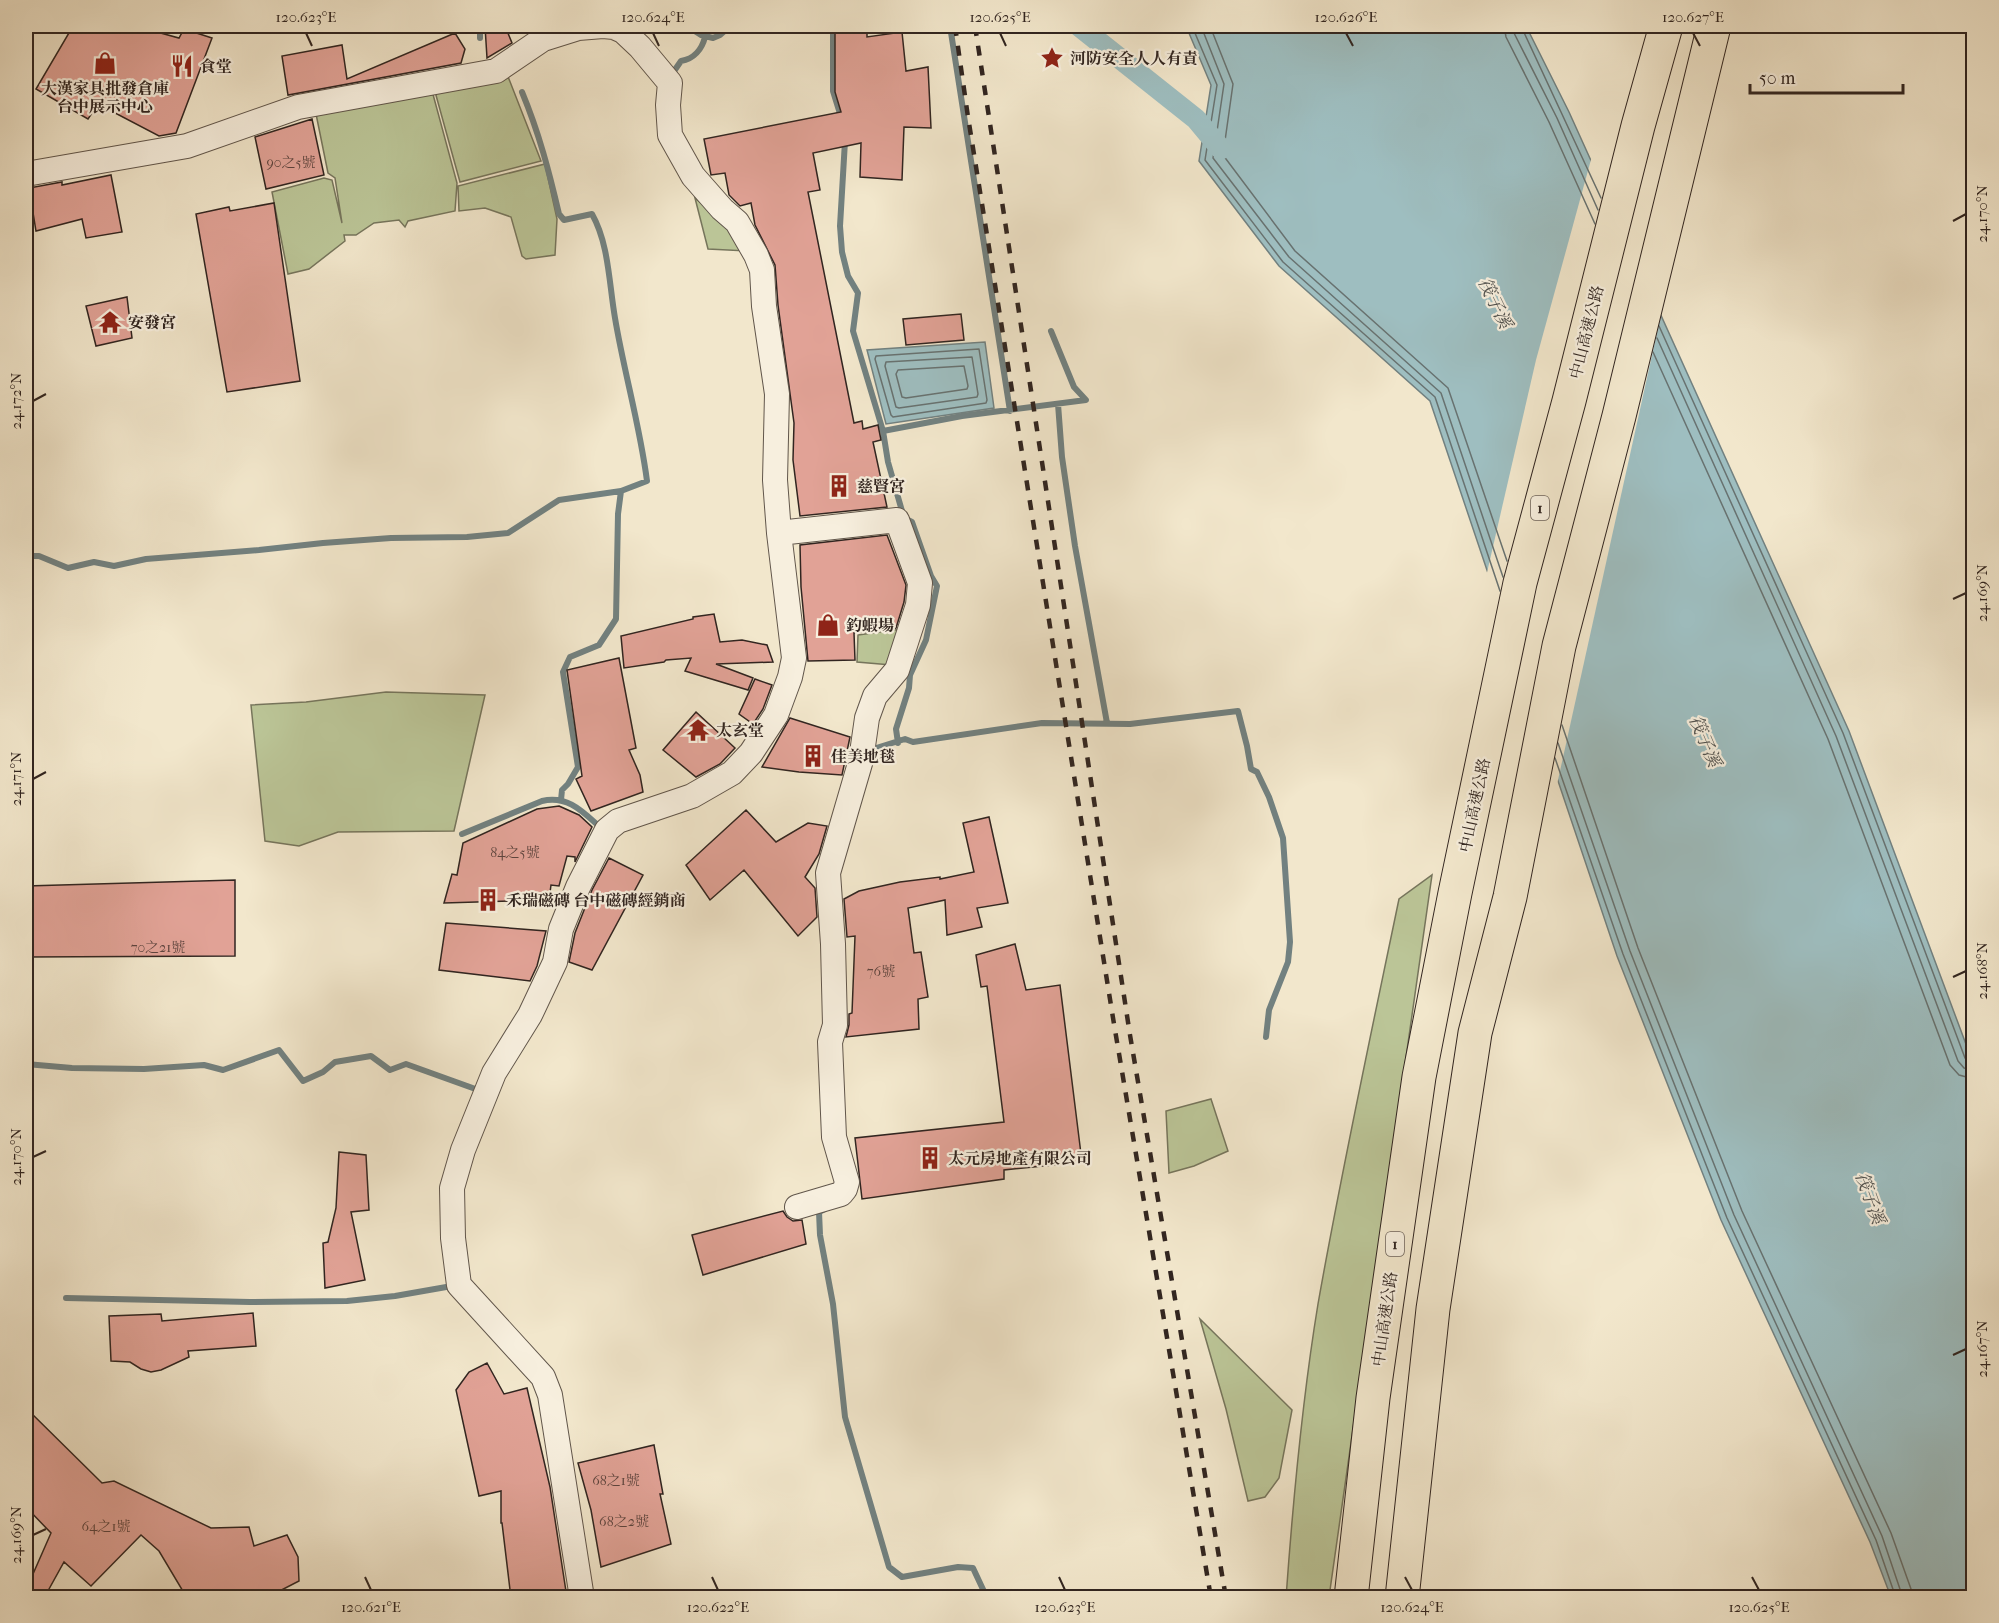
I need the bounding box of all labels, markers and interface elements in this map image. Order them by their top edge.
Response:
text: 120.623°E [276,8,336,26]
text: 120.624°E [621,8,685,26]
text: 120.625°E [969,8,1031,26]
text: 120.626°E [1315,8,1377,26]
text: 120.627°E [1662,8,1724,26]
place icon: 河防安全人人有責 [1039,45,1065,71]
place label: 河防安全人人有責 [1070,49,1198,68]
shop icon: 大漢家具批發倉庫 台中展示中心 [92,50,118,76]
restaurant icon: 食堂 [169,53,195,79]
place label: 食堂 [200,57,232,76]
scale bar [1750,57,1903,95]
text: 50 m [1759,68,1796,89]
place label: 大漢家具批發倉庫 台中展示中心 [41,79,169,116]
house number: 90之5號 [266,154,316,171]
text: 24.170°N [1973,185,1991,243]
water label: 筏子溪 [1473,274,1517,334]
street label: 中山高速公路 [1566,283,1607,381]
temple icon: 安發宮 [97,309,123,335]
place label: 安發宮 [128,313,176,332]
text: 24.172°N [7,372,25,429]
building icon: 慈賢宮 [826,473,852,499]
place label: 慈賢宮 [857,477,905,496]
road number: 1 [1531,496,1549,520]
text: 24.169°N [1973,563,1991,622]
shop icon: 釣蝦場 [815,612,841,638]
place label: 釣蝦場 [846,616,894,635]
water label: 筏子溪 [1684,712,1726,772]
temple icon: 太玄堂 [685,717,711,743]
place label: 太玄堂 [716,721,764,740]
building icon: 佳美地毯 [800,743,826,769]
place label: 佳美地毯 [831,747,895,766]
text: 24.171°N [7,751,25,806]
street label: 中山高速公路 [1455,756,1494,854]
house number: 84之5號 [490,844,540,861]
building icon: 禾瑞磁磚 台中磁磚經銷商 [475,887,501,913]
place label: 禾瑞磁磚 台中磁磚經銷商 [506,891,685,910]
house number: 70之21號 [131,939,185,956]
text: 24.168°N [1973,942,1991,1000]
house number: 76號 [867,963,895,980]
text: 24.170°N [7,1128,25,1186]
building icon: 太元房地產有限公司 [917,1145,943,1171]
place label: 太元房地產有限公司 [948,1149,1092,1168]
water label: 筏子溪 [1850,1169,1889,1229]
road number: 1 [1386,1232,1404,1256]
street label: 中山高速公路 [1368,1270,1401,1368]
text: 24.167°N [1973,1320,1991,1378]
house number: 68之1號 [592,1472,640,1489]
text: 24.169°N [7,1505,25,1564]
house number: 68之2號 [599,1513,649,1530]
house number: 64之1號 [82,1518,130,1535]
text: 120.621°E [341,1598,401,1616]
text: 120.622°E [687,1598,749,1616]
text: 120.623°E [1035,1598,1095,1616]
text: 120.624°E [1380,1598,1444,1616]
text: 120.625°E [1728,1598,1790,1616]

